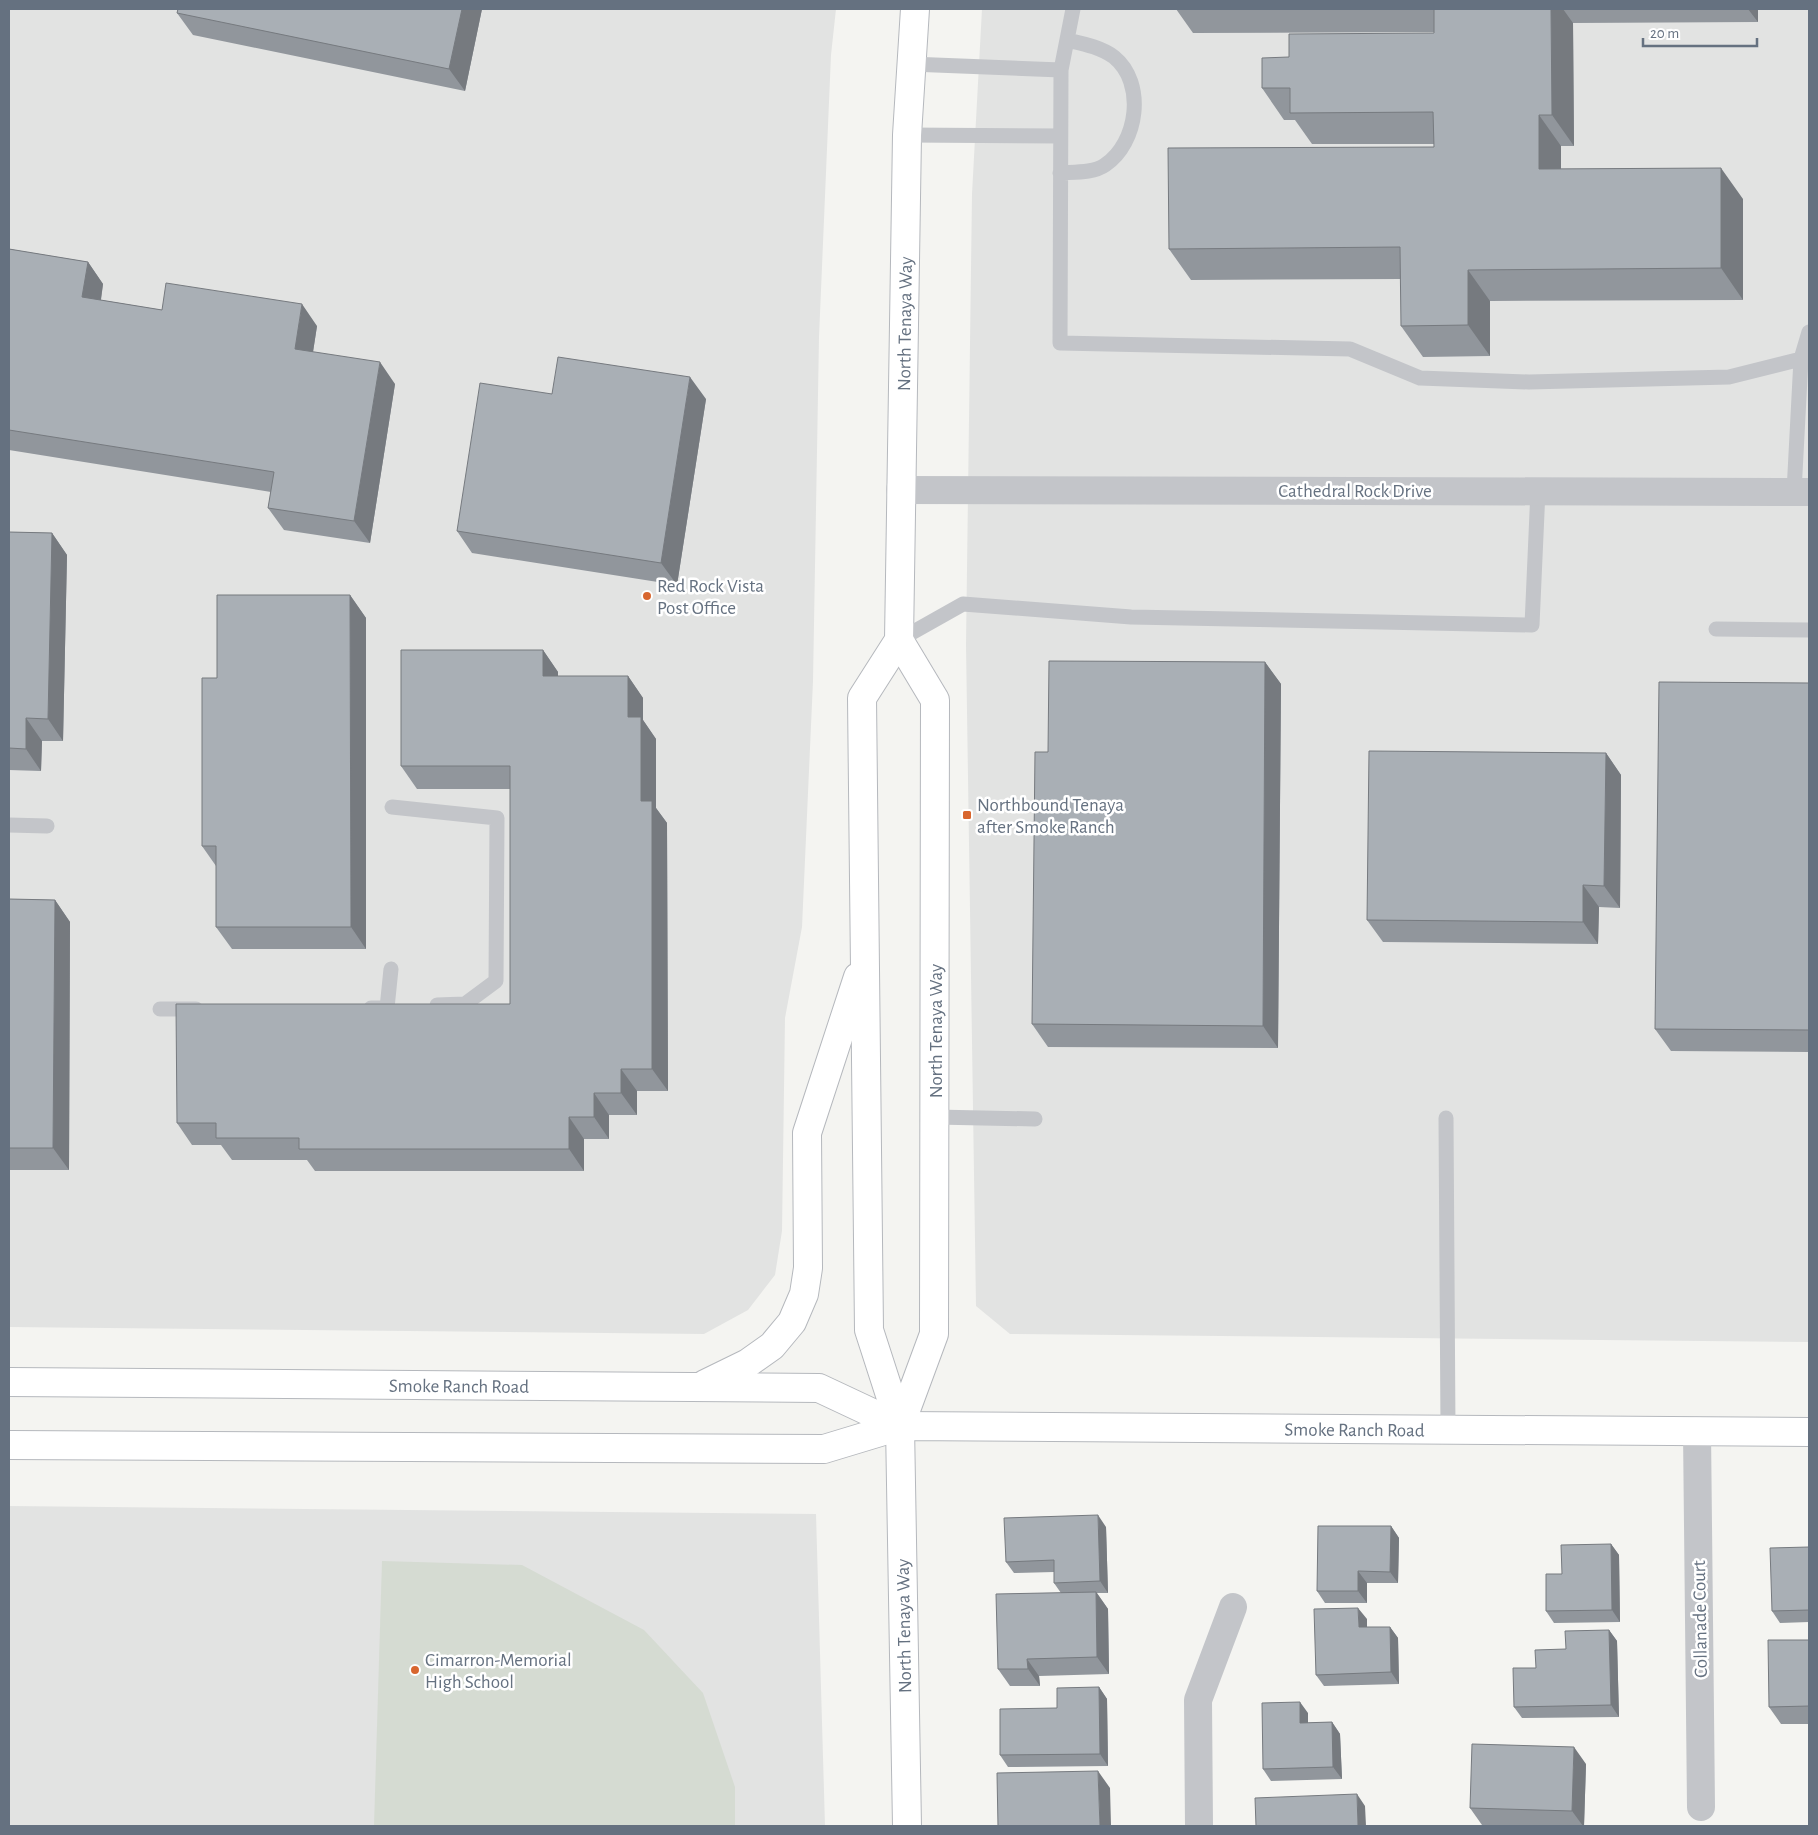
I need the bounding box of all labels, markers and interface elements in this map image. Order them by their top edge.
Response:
scale bar [1643,15,1757,47]
text: 20 m [1650,26,1679,41]
street label: North Tenaya Way [895,256,916,391]
street label: Cathedral Rock Drive [1278,482,1432,501]
place label: Red Rock Vista Post Office [657,577,764,618]
marker: Red Rock Vista Post Office [641,590,653,602]
place label: Northbound Tenaya after Smoke Ranch [977,796,1124,837]
marker: Northbound Tenaya after Smoke Ranch [961,809,973,821]
street label: North Tenaya Way [927,964,946,1098]
street label: Smoke Ranch Road [389,1377,529,1397]
street label: Smoke Ranch Road [1284,1421,1425,1440]
street label: North Tenaya Way [894,1559,915,1693]
street label: Collanade Court [1690,1560,1711,1678]
place label: Cimarron-Memorial High School [425,1651,572,1692]
marker: Cimarron-Memorial High School [409,1664,421,1676]

